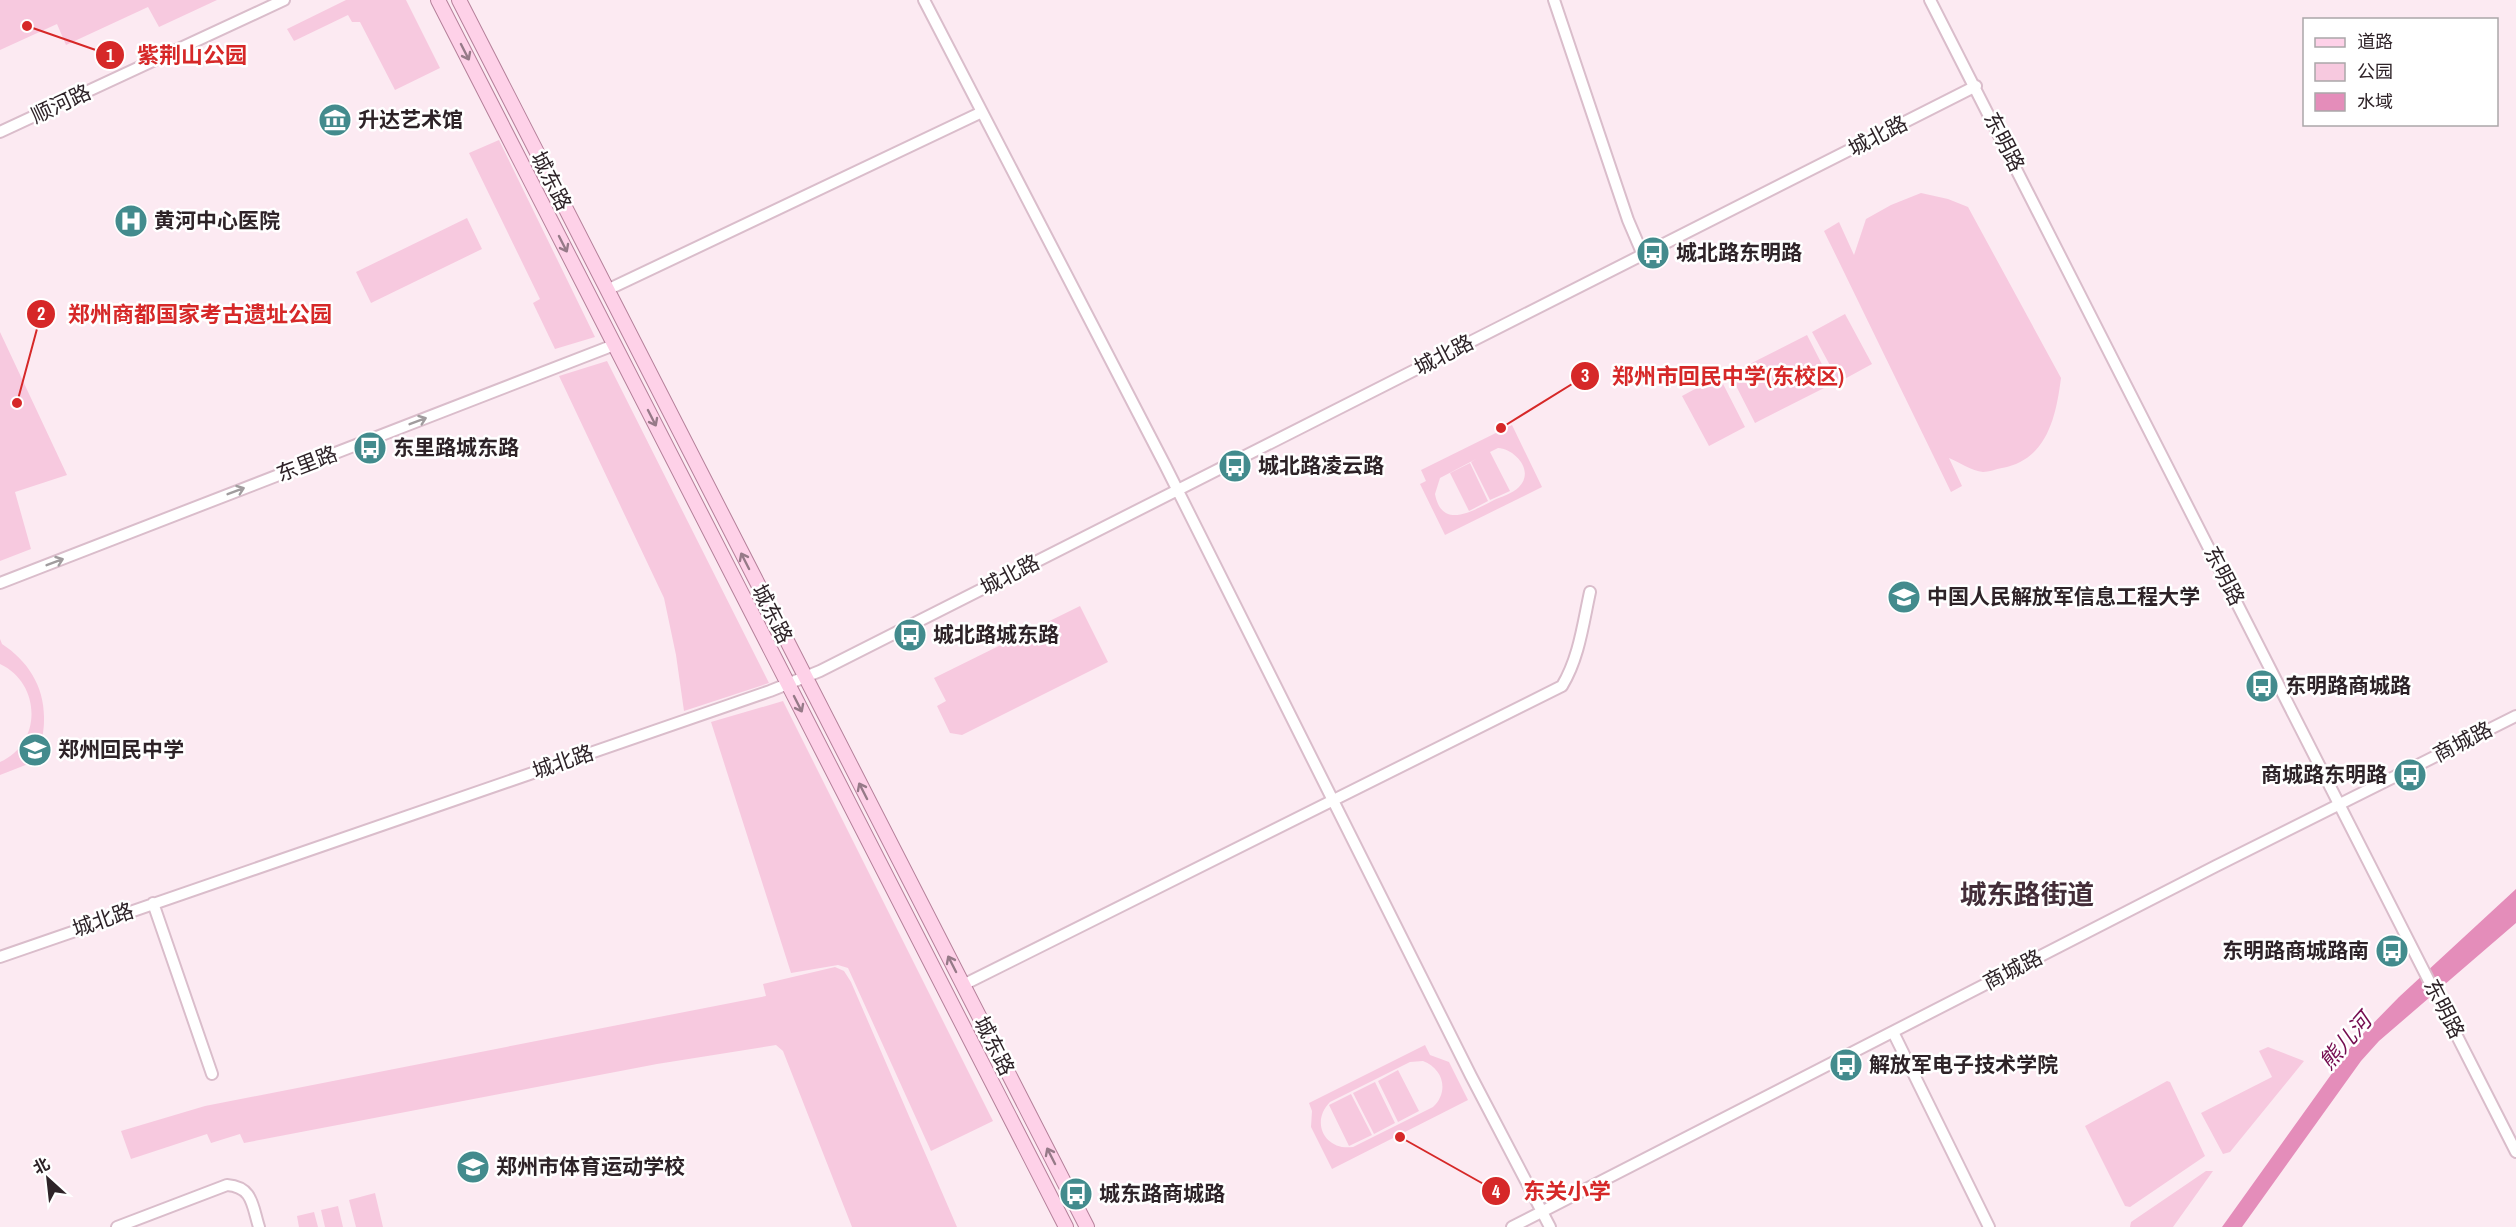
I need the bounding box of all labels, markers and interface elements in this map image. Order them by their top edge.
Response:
legend [2303,18,2498,126]
text: 道路 [2357,29,2393,54]
callout: 紫荆山公园 [95,35,259,75]
text: 紫荆山公园 [137,40,247,70]
text: 1 [106,43,115,68]
one-way arrow [459,43,471,60]
text: 公园 [2357,59,2393,84]
street label: 顺河路 [26,77,95,130]
text: 水域 [2357,89,2393,114]
museum icon: 升达艺术馆 [317,102,353,138]
place label: 升达艺术馆 [358,105,463,134]
street label: 东明路 [1977,107,2032,176]
street label: 城北路 [1843,108,1912,163]
street label: 城东路 [524,146,579,215]
hospital icon: 黄河中心医院 [113,203,149,239]
place label: 黄河中心医院 [154,206,280,235]
one-way arrow [558,235,569,253]
bus stop icon: 城北路东明路 [1635,235,1671,271]
place label: 城北路东明路 [1676,238,1802,267]
callout: 郑州商都国家考古遗址公园 [26,294,344,334]
text: 郑州商都国家考古遗址公园 [68,299,332,329]
text: 2 [37,301,45,326]
street label: 城北路 [1409,327,1478,382]
callout: 郑州市回民中学(东校区) [1570,356,1856,396]
text: 郑州市回民中学(东校区) [1612,361,1844,391]
text: 3 [1581,363,1589,388]
one-way arrow [646,409,658,426]
one-way arrow [408,415,427,426]
bus stop icon: 东里路城东路 [352,430,388,466]
place label: 东里路城东路 [393,433,519,462]
street label: 东里路 [272,439,341,488]
bus stop icon: 城北路凌云路 [1217,448,1253,484]
place label: 城北路凌云路 [1258,451,1384,480]
one-way arrow [227,485,245,496]
street label: 东明路 [2197,541,2252,610]
street label: 城北路 [975,547,1044,602]
one-way arrow [739,552,751,570]
one-way arrow [45,555,63,566]
street label: 城东路 [745,579,800,648]
school or university icon: 中国人民解放军信息工程大学 [1886,579,1922,615]
place label: 中国人民解放军信息工程大学 [1927,582,2200,611]
bus stop icon: 城北路城东路 [892,617,928,653]
place label: 城北路城东路 [933,620,1059,649]
bus stop icon: 东明路商城路 [2244,668,2280,704]
place label: 东明路商城路 [2285,671,2411,700]
one-way arrow [792,695,804,712]
street label: 商城路 [2428,714,2497,769]
school or university icon: 郑州回民中学 [17,732,53,768]
place label: 郑州回民中学 [58,735,184,764]
street label: 城北路 [528,738,597,785]
bus stop icon: 商城路东明路 [2392,757,2428,793]
place label: 商城路东明路 [2261,760,2387,789]
one-way arrow [857,782,868,800]
district label: 城东路街道 [1960,876,2095,912]
street label: 城北路 [68,896,137,943]
bus stop icon: 东明路商城路南 [2374,933,2410,969]
place label: 东明路商城路南 [2222,936,2369,965]
street label: 商城路 [1978,942,2047,997]
one-way arrow [946,955,958,973]
street label: 东明路 [2417,974,2472,1043]
water label: 熊儿河 [2312,1003,2381,1076]
street label: 城东路 [967,1011,1022,1080]
bus stop icon: 解放军电子技术学院 [1828,1047,1864,1083]
place label: 解放军电子技术学院 [1869,1050,2058,1079]
one-way arrow [1045,1148,1056,1166]
north arrow [18,1149,78,1209]
school or university icon: 郑州市体育运动学校 [455,1149,491,1185]
text: 北 [29,1152,53,1179]
place label: 郑州市体育运动学校 [496,1152,685,1181]
callout: 东关小学 [1481,1171,1623,1211]
bus stop icon: 城东路商城路 [1058,1176,1094,1212]
text: 东关小学 [1523,1176,1611,1206]
place label: 城东路商城路 [1099,1179,1225,1208]
text: 4 [1492,1179,1501,1204]

